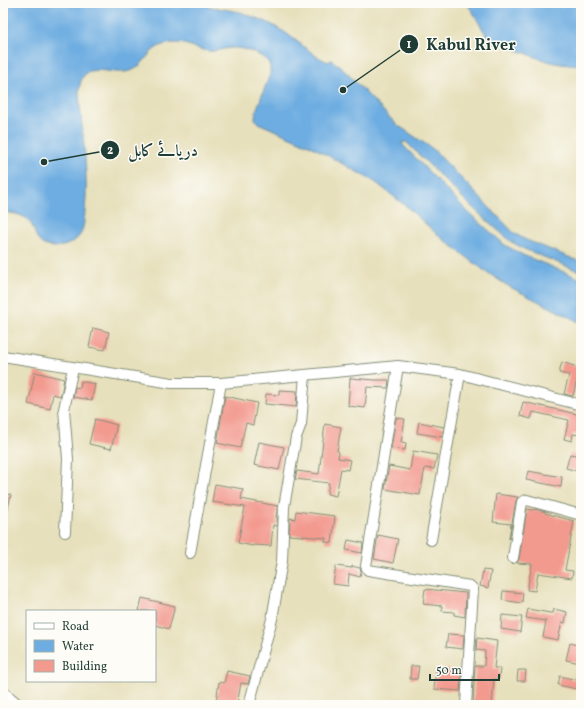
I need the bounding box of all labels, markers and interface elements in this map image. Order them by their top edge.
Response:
callout: Kabul River [399,30,524,58]
text: Kabul River [426,35,516,57]
text: 1 [407,37,412,53]
callout: دریائے کابل [100,136,206,164]
text: دریائے کابل [128,140,198,163]
text: 2 [107,143,113,159]
legend [26,610,156,682]
text: Road [62,619,89,635]
text: Water [62,639,94,655]
scale bar [430,656,499,682]
text: Building [62,659,107,675]
text: 50 m [436,663,462,679]

